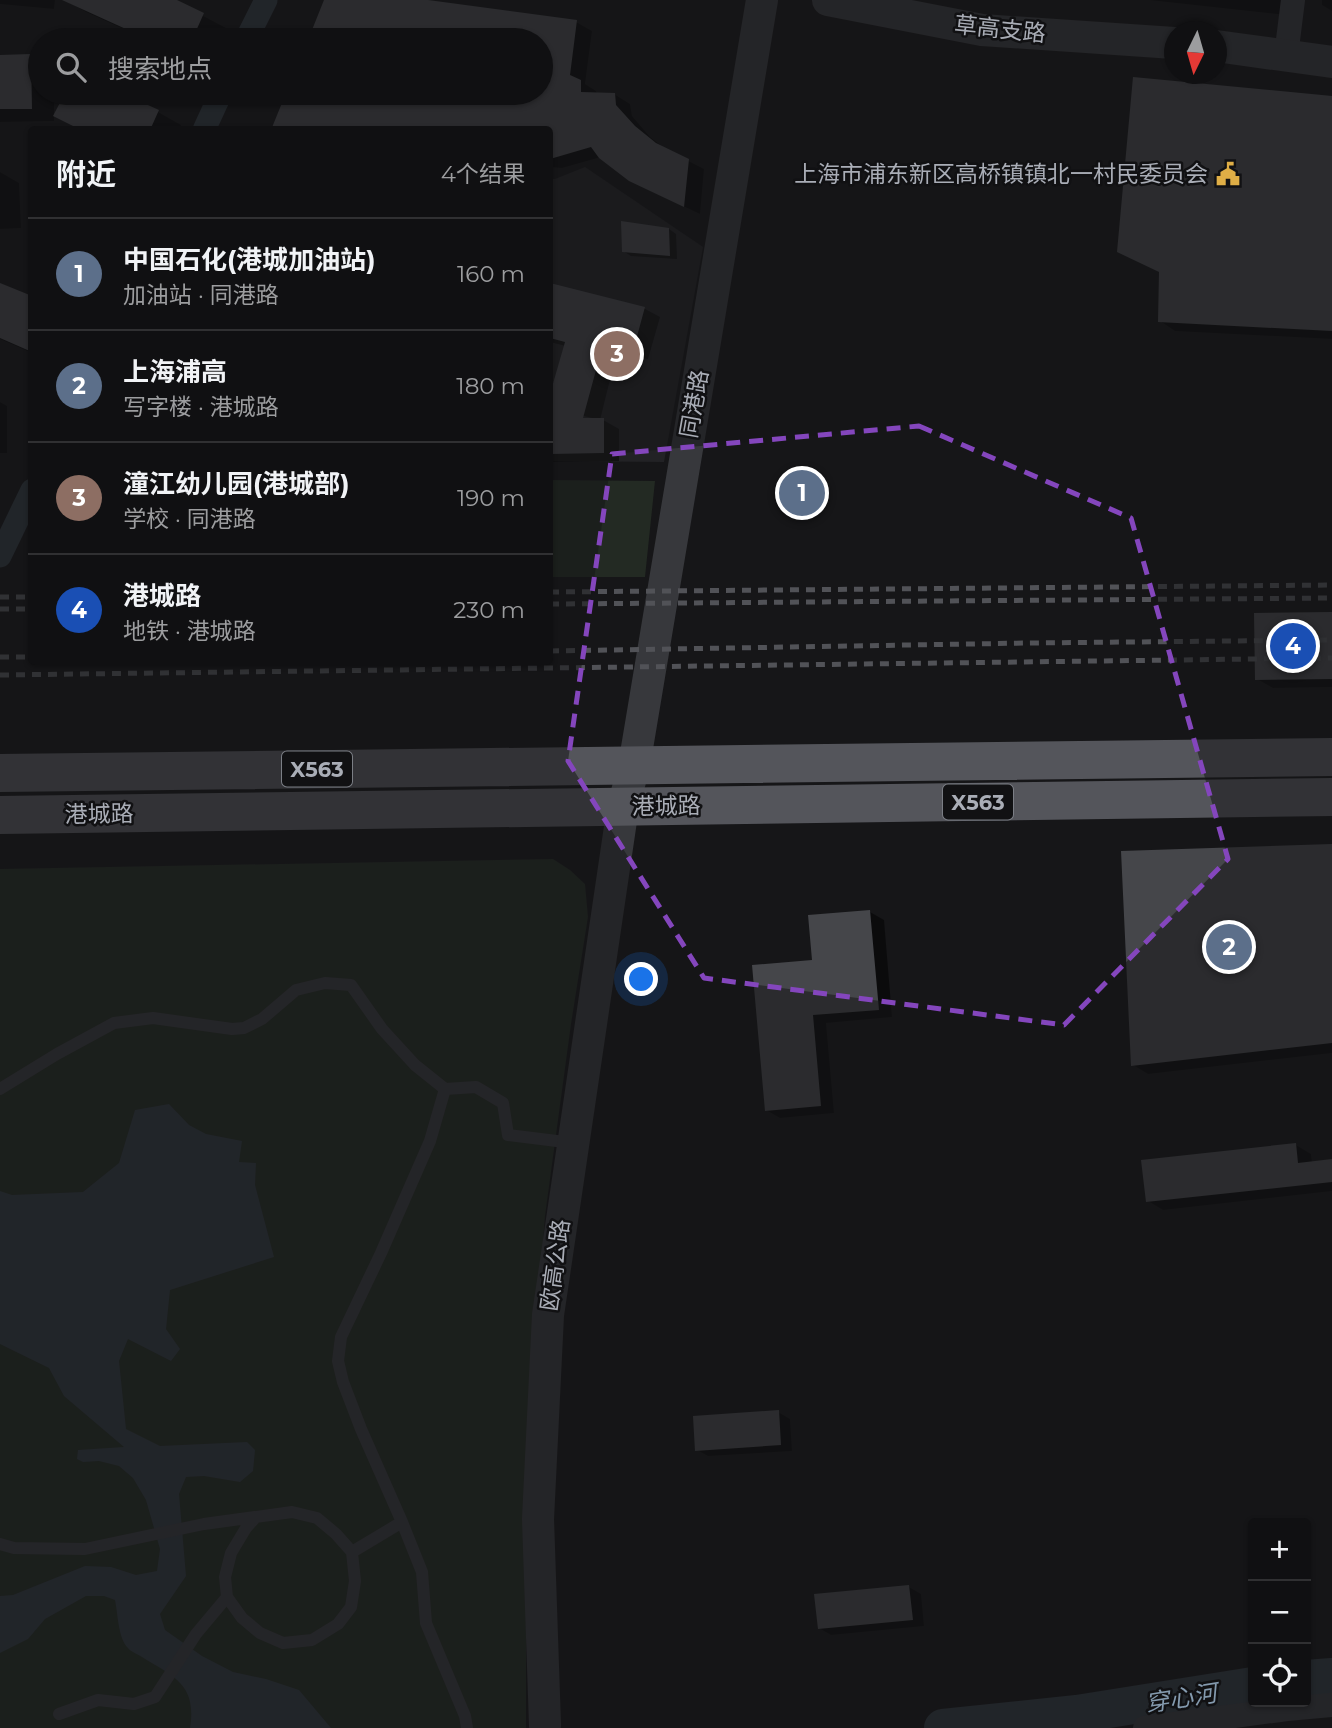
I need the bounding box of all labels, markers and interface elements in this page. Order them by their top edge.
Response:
street label: 草高支路 [953,10,1047,48]
north arrow [1164,21,1227,84]
search box [28,28,553,105]
icon: search [52,48,90,86]
text: 搜索地点 [108,53,212,85]
text: 附近 [56,156,116,193]
text: 4个结果 [441,160,525,188]
place label: 上海市浦东新区高桥镇镇北一村民委员会 [794,160,1208,188]
public building icon: 上海市浦东新区高桥镇镇北一村民委员会 [1214,160,1242,188]
text: 中国石化(港城加油站) [123,244,376,276]
text: 1 [74,260,84,288]
text: 160 m [457,260,525,288]
text: 加油站 · 同港路 [123,281,279,309]
pin: 3 [594,328,640,380]
text: 上海浦高 [123,356,227,388]
street label: 同港路 [674,368,714,440]
text: 2 [72,372,86,400]
text: 180 m [456,372,525,400]
text: 写字楼 · 港城路 [123,393,279,421]
pin: 1 [779,467,825,519]
text: 潼江幼儿园(港城部) [123,468,350,500]
text: 3 [72,484,86,512]
text: 190 m [457,484,525,512]
text: 学校 · 同港路 [123,505,256,533]
text: 港城路 [123,580,201,612]
text: 4 [71,596,87,624]
text: 230 m [453,596,525,624]
text: 地铁 · 港城路 [123,617,256,645]
pin: 4 [1270,620,1316,672]
road number: X563 [282,752,352,786]
road number: X563 [943,784,1013,820]
street label: 港城路 [631,791,701,821]
street label: 港城路 [64,799,134,829]
pin: 2 [1206,921,1252,973]
your location [624,962,658,996]
street label: 欧高公路 [535,1217,575,1313]
map controls [1248,1518,1311,1707]
button: + [1248,1518,1311,1581]
button: − [1248,1581,1311,1644]
button: locate [1248,1644,1311,1707]
water label: 穿心河 [1143,1677,1223,1718]

